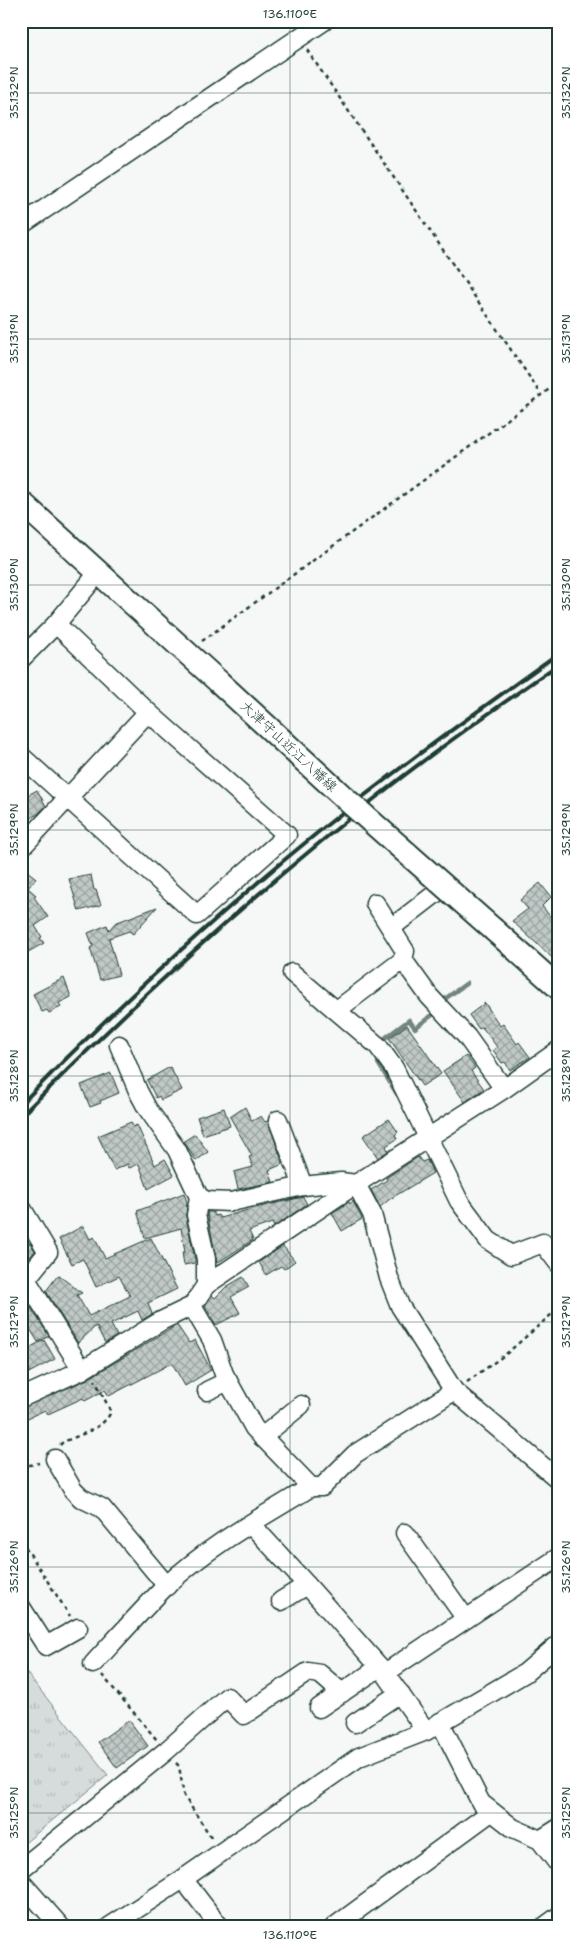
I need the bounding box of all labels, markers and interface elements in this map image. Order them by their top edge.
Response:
text: 136.110°E [263,6,317,22]
text: 35.132°N [6,66,22,120]
text: 35.132°N [558,66,574,120]
text: 35.131°N [6,314,22,364]
text: 35.131°N [558,314,574,364]
text: 35.130°N [6,558,22,612]
text: 35.130°N [558,558,574,612]
street label: 大津守山近江八幡線 [237,696,341,796]
text: 35.129°N [6,803,22,857]
text: 35.129°N [558,803,574,857]
text: 35.128°N [6,1049,22,1103]
text: 35.128°N [558,1049,574,1103]
text: 35.127°N [6,1295,22,1349]
text: 35.127°N [558,1295,574,1349]
text: 35.126°N [6,1540,22,1594]
text: 35.126°N [558,1540,574,1594]
text: 35.125°N [6,1787,22,1839]
text: 35.125°N [558,1787,574,1839]
text: 136.110°E [263,1927,317,1943]

